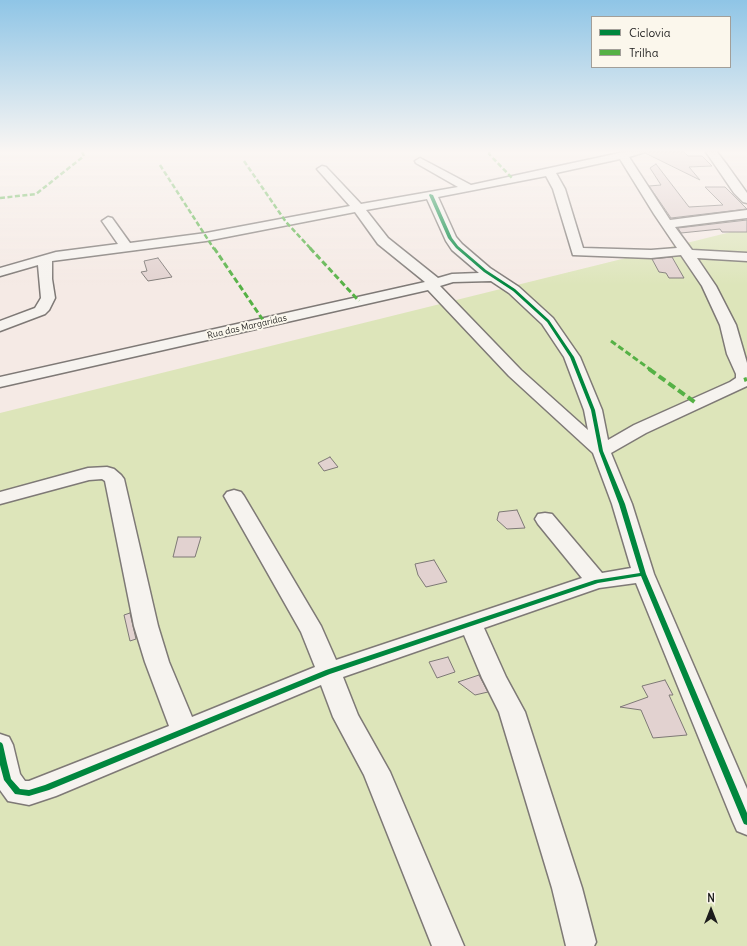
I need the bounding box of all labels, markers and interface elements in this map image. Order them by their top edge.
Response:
legend [591,16,731,68]
text: Ciclovia [629,25,670,40]
text: Trilha [629,45,659,60]
street label: Rua das Margaridas [206,313,288,341]
north arrow [691,890,731,930]
text: N [707,891,715,905]

